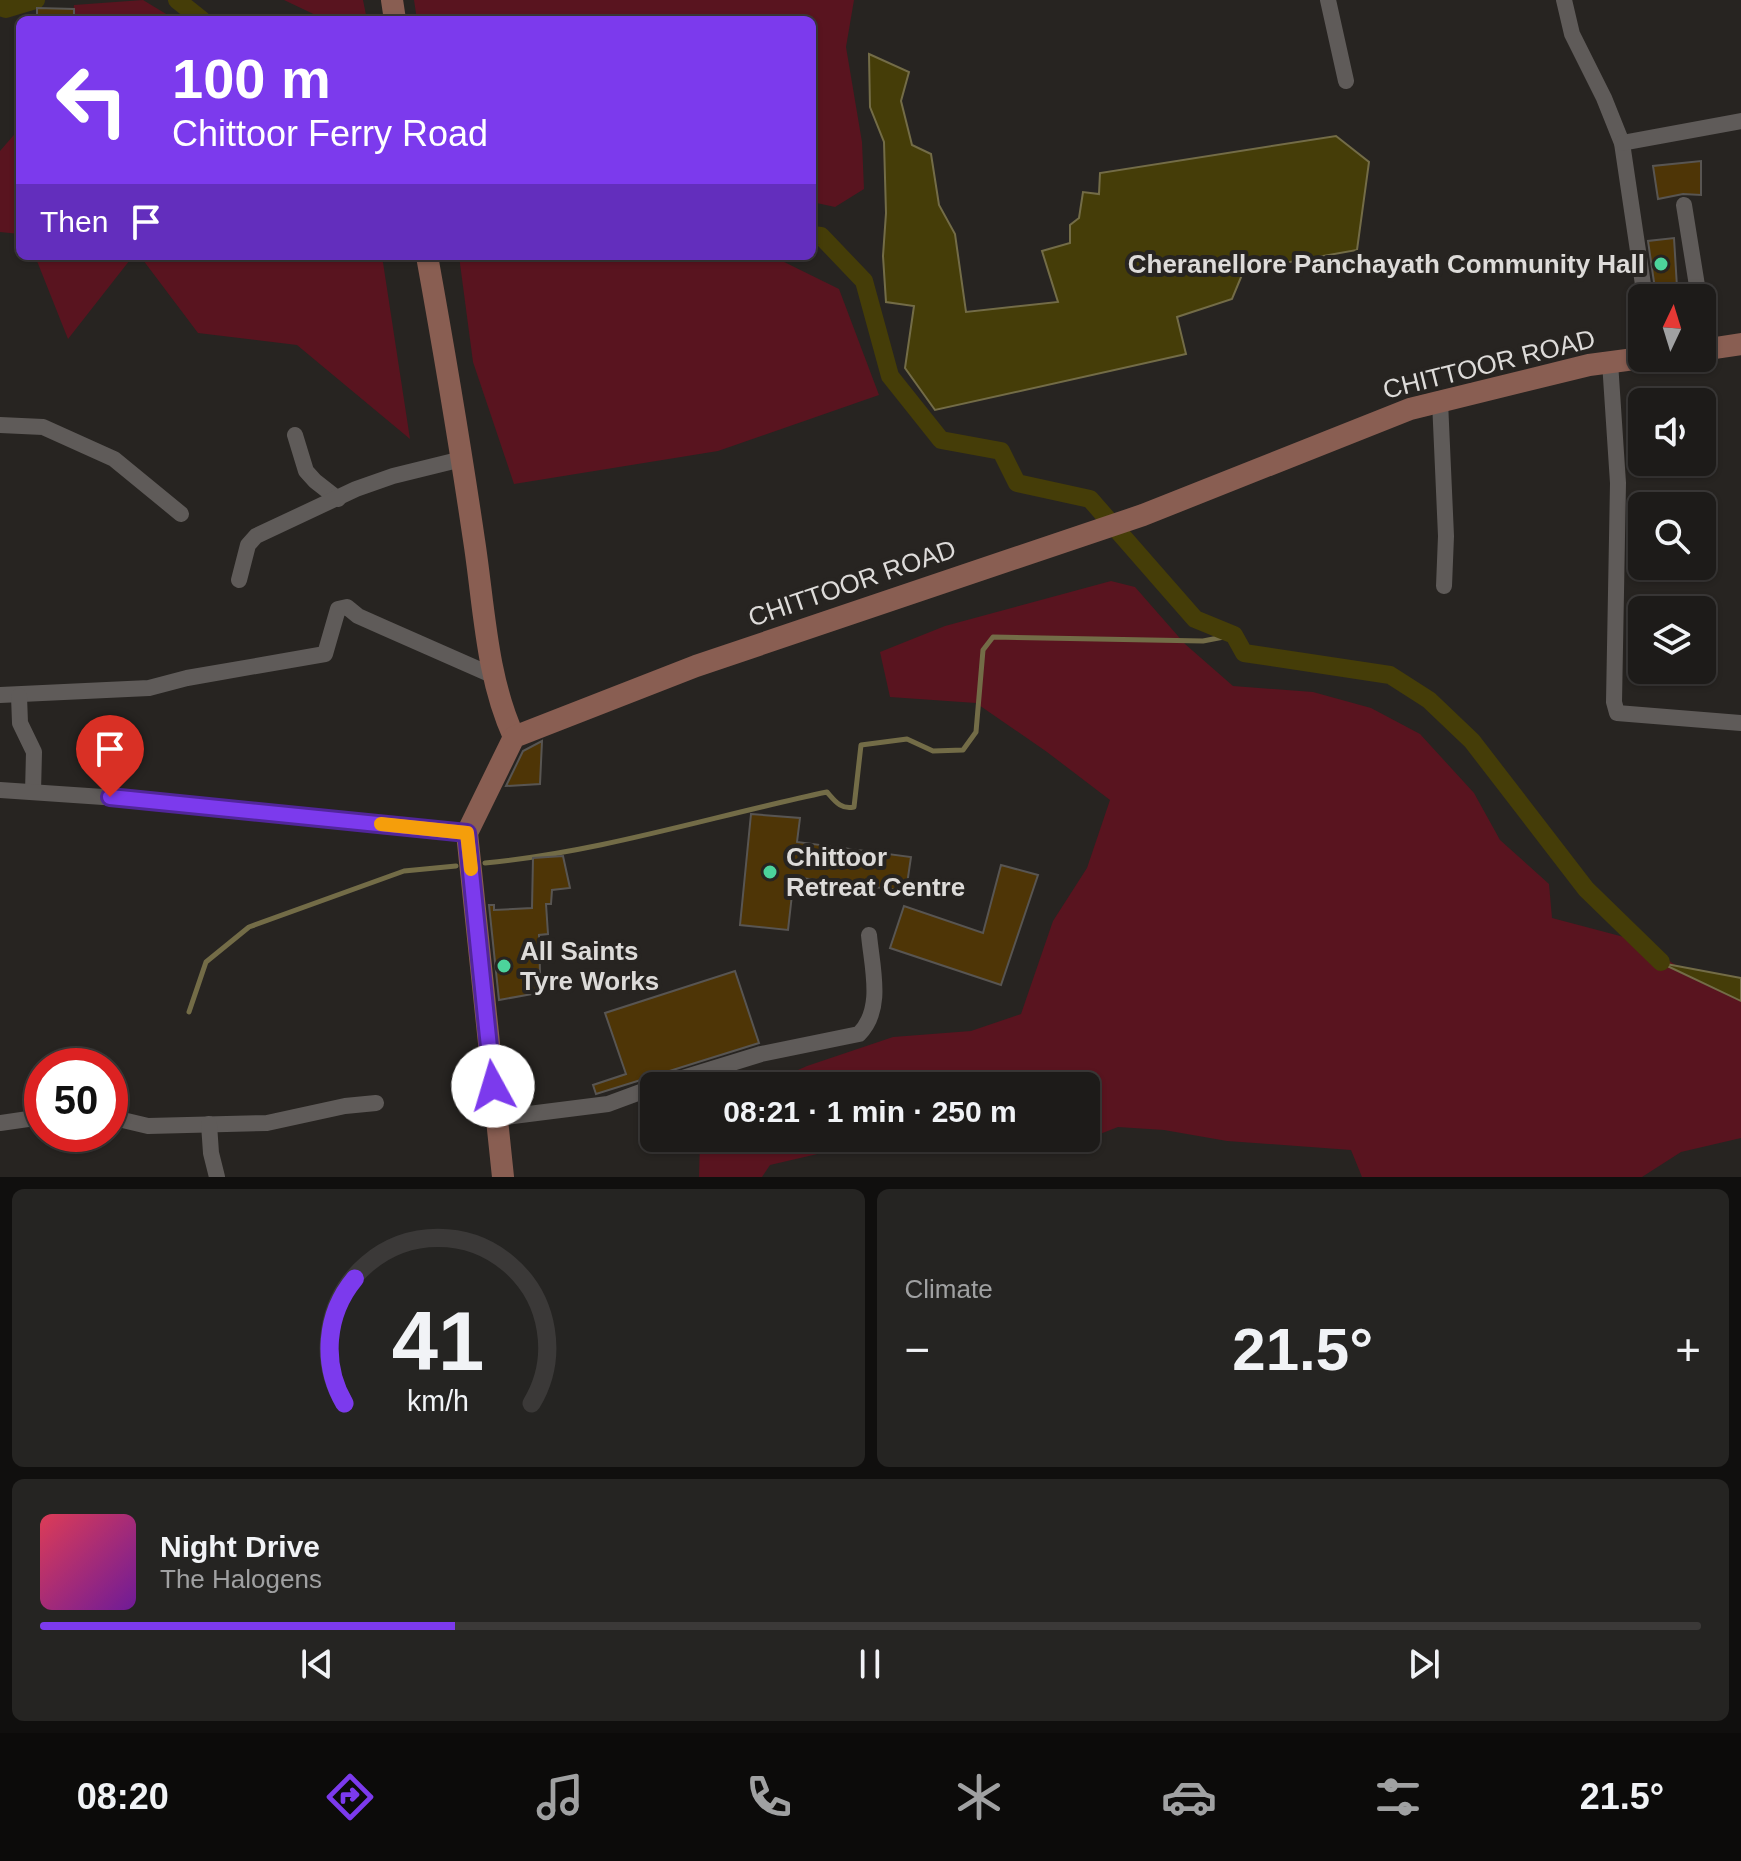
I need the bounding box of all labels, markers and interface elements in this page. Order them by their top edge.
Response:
text: 100 m [172,47,331,110]
icon: left [40,48,144,152]
text: Chittoor Ferry Road [172,113,488,154]
icon: arrive [124,200,168,244]
text: Then [40,205,108,238]
place label: Cheranellore Panchayath Community Hall [1128,249,1645,279]
marker: Cheranellore Panchayath Community Hall [1652,255,1670,273]
north arrow [1628,284,1716,372]
map controls [1628,284,1716,684]
street label: CHITTOOR ROAD [1380,323,1598,405]
button: sound [1628,388,1716,476]
button: search [1628,492,1716,580]
street label: CHITTOOR ROAD [744,533,960,633]
button: layers [1628,596,1716,684]
pin [76,715,144,797]
icon: arrive [88,727,132,771]
place label: Chittoor Retreat Centre [786,842,965,902]
marker: Chittoor Retreat Centre [761,863,779,881]
place label: All Saints Tyre Works [520,936,659,996]
marker: All Saints Tyre Works [495,957,513,975]
position arrow [451,1044,535,1128]
speed limit sign: 50 [24,1048,128,1152]
text: 08:21 · 1 min · 250 m [723,1095,1017,1128]
text: Climate [905,1274,993,1304]
text: 41 [392,1295,485,1388]
text: 21.5° [1232,1316,1373,1383]
text: − [905,1325,930,1374]
text: + [1675,1325,1701,1374]
text: km/h [407,1385,469,1417]
text: Night Drive [160,1530,320,1563]
text: The Halogens [160,1564,322,1594]
icon: previous [295,1642,339,1686]
icon: pause [848,1642,892,1686]
icon: next [1402,1642,1446,1686]
icon: directions [322,1769,378,1825]
icon: music [532,1769,588,1825]
icon: phone [741,1769,797,1825]
icon: climate [951,1769,1007,1825]
icon: car [1161,1769,1217,1825]
icon: filters [1370,1769,1426,1825]
text: 08:20 [77,1776,169,1817]
text: 21.5° [1580,1776,1664,1817]

